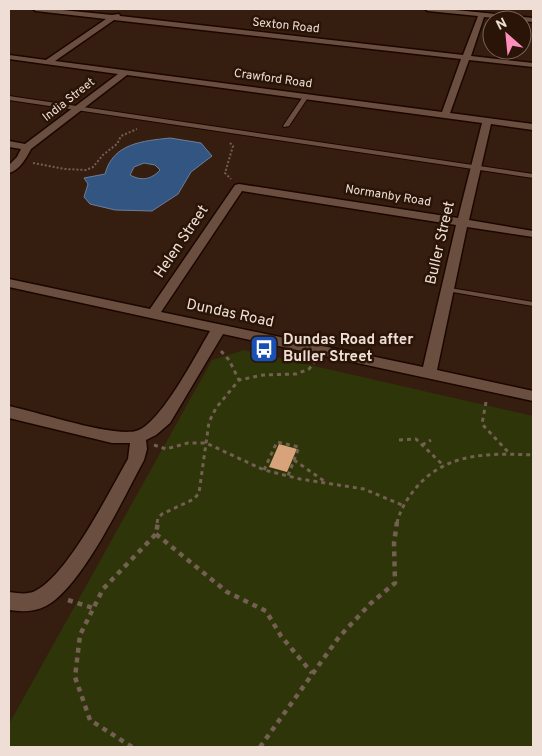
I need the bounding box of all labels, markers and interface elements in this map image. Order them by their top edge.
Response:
north arrow [482,10,532,60]
street label: Sexton Road [252,15,320,37]
text: N [493,15,510,35]
street label: Crawford Road [233,66,313,92]
street label: India Street [40,75,98,125]
street label: Normanby Road [344,181,432,211]
street label: Buller Street [422,199,460,287]
street label: Helen Street [151,202,213,282]
street label: Dundas Road [184,295,276,333]
place label: Dundas Road after Buller Street [283,331,414,367]
bus stop icon: Dundas Road after Buller Street [249,334,279,364]

